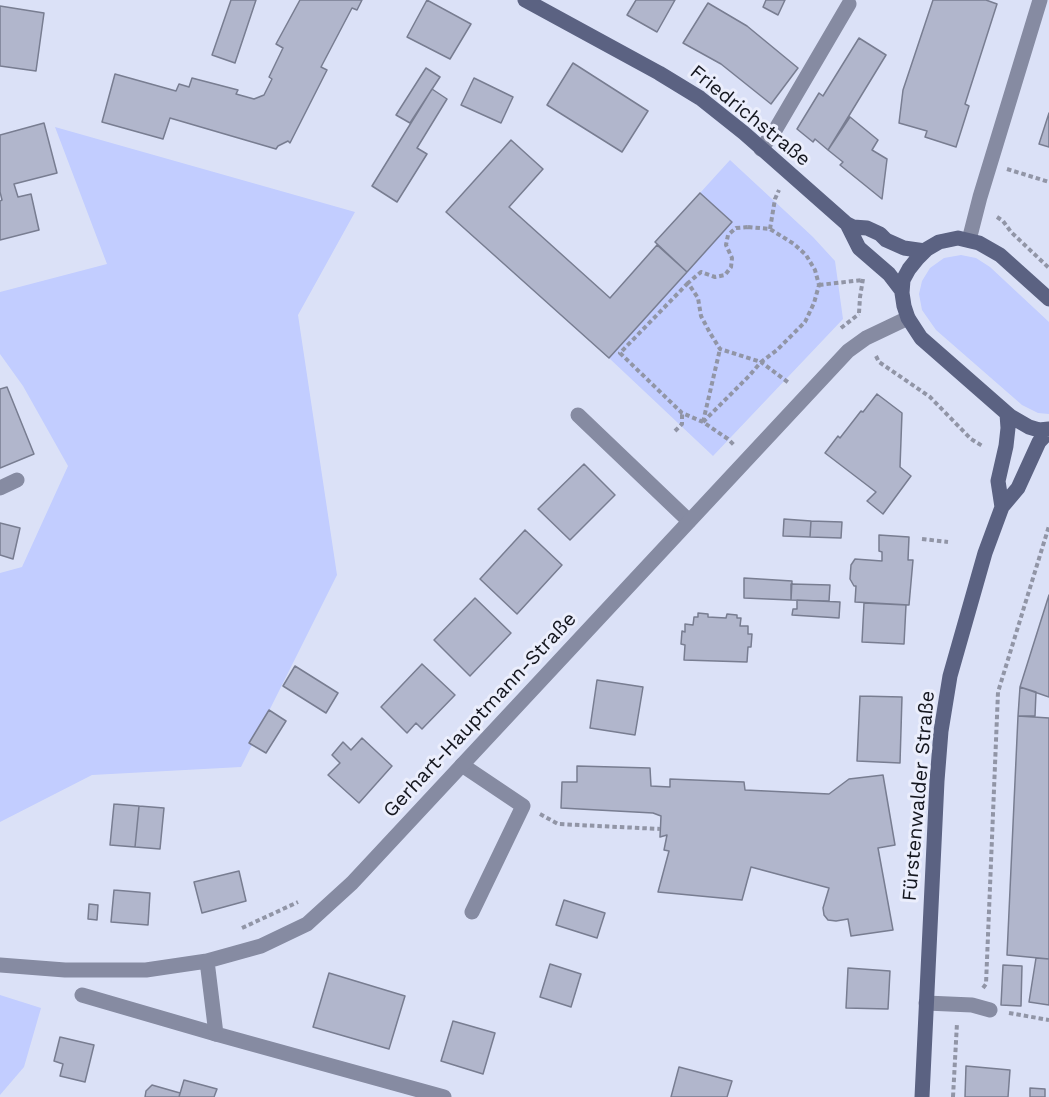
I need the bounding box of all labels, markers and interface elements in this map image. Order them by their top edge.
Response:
street label: Friedrichstraße [685,60,815,172]
street label: Gerhart-Hauptmann-Straße [379,607,581,823]
street label: Fürstenwalder Straße [898,690,940,902]

